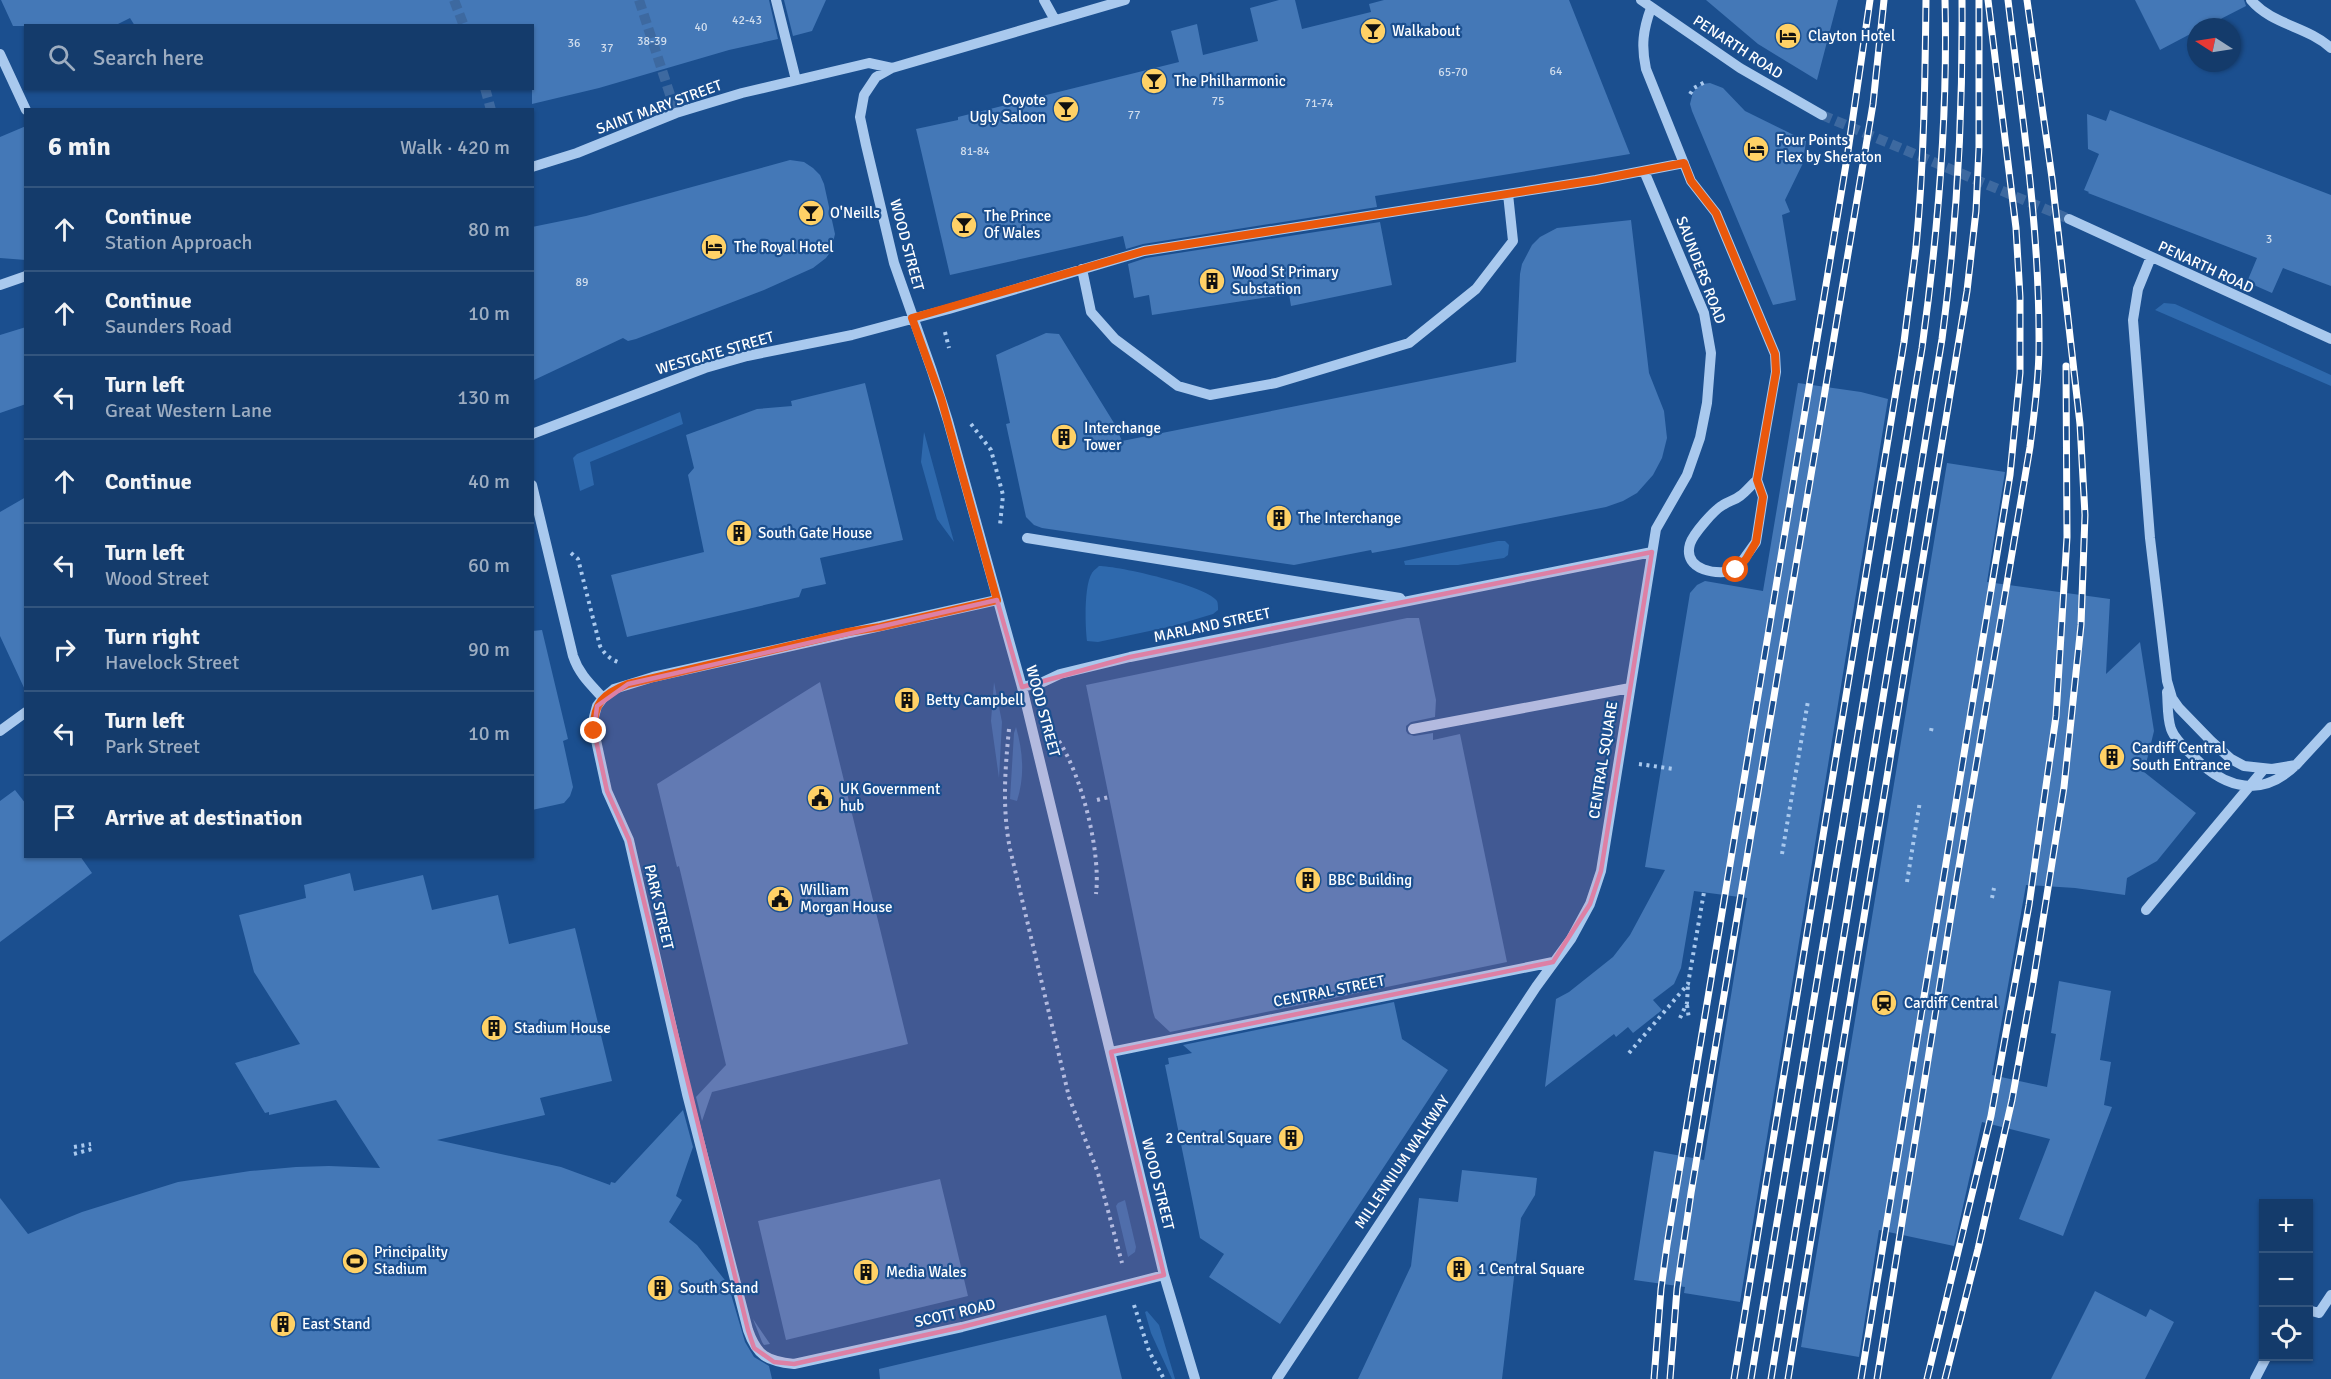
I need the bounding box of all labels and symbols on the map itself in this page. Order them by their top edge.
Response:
street label: PENARTH ROAD [1690,11,1786,83]
house number: 42-43 [732,13,762,28]
bar icon: Walkabout [1358,16,1388,46]
north arrow [2187,18,2241,72]
house number: 40 [695,20,707,35]
hotel icon: Clayton Hotel [1773,21,1803,51]
place label: Walkabout [1392,22,1461,40]
place label: Clayton Hotel [1808,27,1895,45]
house number: 38-39 [637,34,667,49]
house number: 36 [568,36,580,51]
house number: 37 [601,41,613,56]
house number: 64 [1550,64,1563,79]
house number: 65-70 [1438,65,1468,80]
bar icon: The Philharmonic [1139,66,1169,96]
place label: The Philharmonic [1174,72,1286,90]
street label: SAINT MARY STREET [594,76,725,138]
place label: Coyote Ugly Saloon [970,91,1046,126]
bar icon: Coyote Ugly Saloon [1051,94,1081,124]
house number: 75 [1212,94,1224,109]
house number: 71-74 [1304,96,1334,111]
house number: 77 [1128,108,1140,123]
place label: Four Points Flex by Sheraton [1776,131,1882,166]
hotel icon: Four Points Flex by Sheraton [1741,134,1771,164]
house number: 81-84 [960,144,990,159]
street label: WOOD STREET [886,197,928,293]
bar icon: O'Neills [796,198,826,228]
place label: O'Neills [830,204,880,222]
place label: The Prince Of Wales [984,207,1051,242]
bar icon: The Prince Of Wales [949,210,979,240]
street label: SAUNDERS ROAD [1672,214,1730,326]
hotel icon: The Royal Hotel [699,232,729,262]
house number: 3 [2266,232,2272,247]
street label: PENARTH ROAD [2155,237,2257,297]
place label: The Royal Hotel [734,238,834,256]
place label: Wood St Primary Substation [1232,263,1339,298]
building icon: Wood St Primary Substation [1197,266,1227,296]
house number: 89 [576,275,588,290]
street label: WESTGATE STREET [654,327,777,378]
place label: Interchange Tower [1084,419,1161,454]
building icon: Interchange Tower [1049,422,1079,452]
building icon: The Interchange [1264,503,1294,533]
place label: The Interchange [1298,509,1401,527]
building icon: South Gate House [724,518,754,548]
place label: South Gate House [758,524,872,542]
route start [1722,556,1748,582]
street label: MARLAND STREET [1152,604,1273,646]
street label: WOOD STREET [1022,663,1064,759]
building icon: Betty Campbell [892,685,922,715]
place label: Betty Campbell [926,691,1024,709]
street label: CENTRAL SQUARE [1585,700,1621,820]
route end [580,717,606,743]
place label: Cardiff Central South Entrance [2132,739,2231,774]
building icon: Cardiff Central South Entrance [2097,742,2127,772]
place label: UK Government hub [840,780,940,815]
public building icon: UK Government hub [805,783,835,813]
street label: PARK STREET [640,863,678,952]
building icon: BBC Building [1293,865,1323,895]
place label: BBC Building [1328,871,1412,889]
place label: William Morgan House [800,881,893,916]
public building icon: William Morgan House [765,884,795,914]
street label: CENTRAL STREET [1272,971,1387,1011]
station icon: Cardiff Central [1869,988,1899,1018]
place label: Cardiff Central [1904,994,1998,1012]
building icon: Stadium House [479,1013,509,1043]
place label: Stadium House [514,1019,611,1037]
street label: MILLENNIUM WALKWAY [1351,1092,1454,1232]
building icon: 2 Central Square [1276,1123,1306,1153]
place label: 2 Central Square [1165,1129,1272,1147]
street label: WOOD STREET [1138,1136,1178,1232]
place label: Principality Stadium [374,1243,448,1278]
sports icon: Principality Stadium [340,1246,370,1276]
building icon: 1 Central Square [1444,1254,1474,1284]
building icon: Media Wales [851,1257,881,1287]
place label: 1 Central Square [1478,1260,1585,1278]
place label: Media Wales [886,1263,967,1281]
building icon: South Stand [645,1273,675,1303]
place label: South Stand [680,1279,758,1297]
street label: SCOTT ROAD [913,1295,997,1331]
building icon: East Stand [268,1309,298,1339]
place label: East Stand [302,1315,370,1333]

